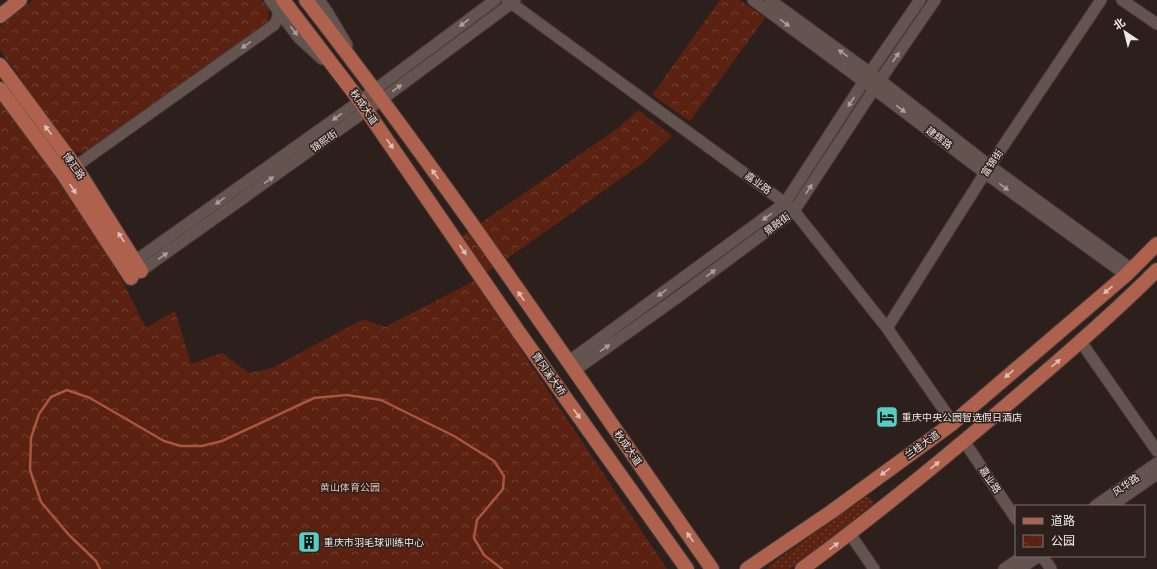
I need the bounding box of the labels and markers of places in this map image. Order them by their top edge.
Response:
hotel icon: 重庆中央公园智选假日酒店 [874,404,900,430]
place label: 重庆中央公园智选假日酒店 [902,412,1022,423]
building icon: 重庆市羽毛球训练中心 [296,529,322,555]
place label: 重庆市羽毛球训练中心 [324,537,424,548]

